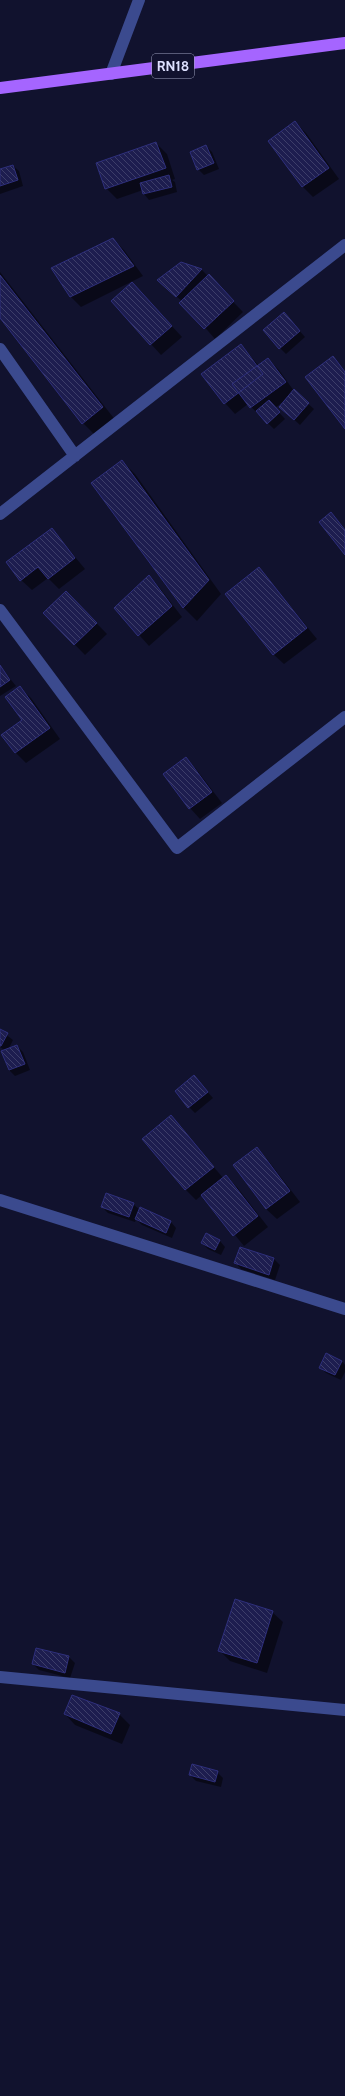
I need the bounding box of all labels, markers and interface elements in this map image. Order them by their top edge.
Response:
road number: RN18 [152,54,194,78]

